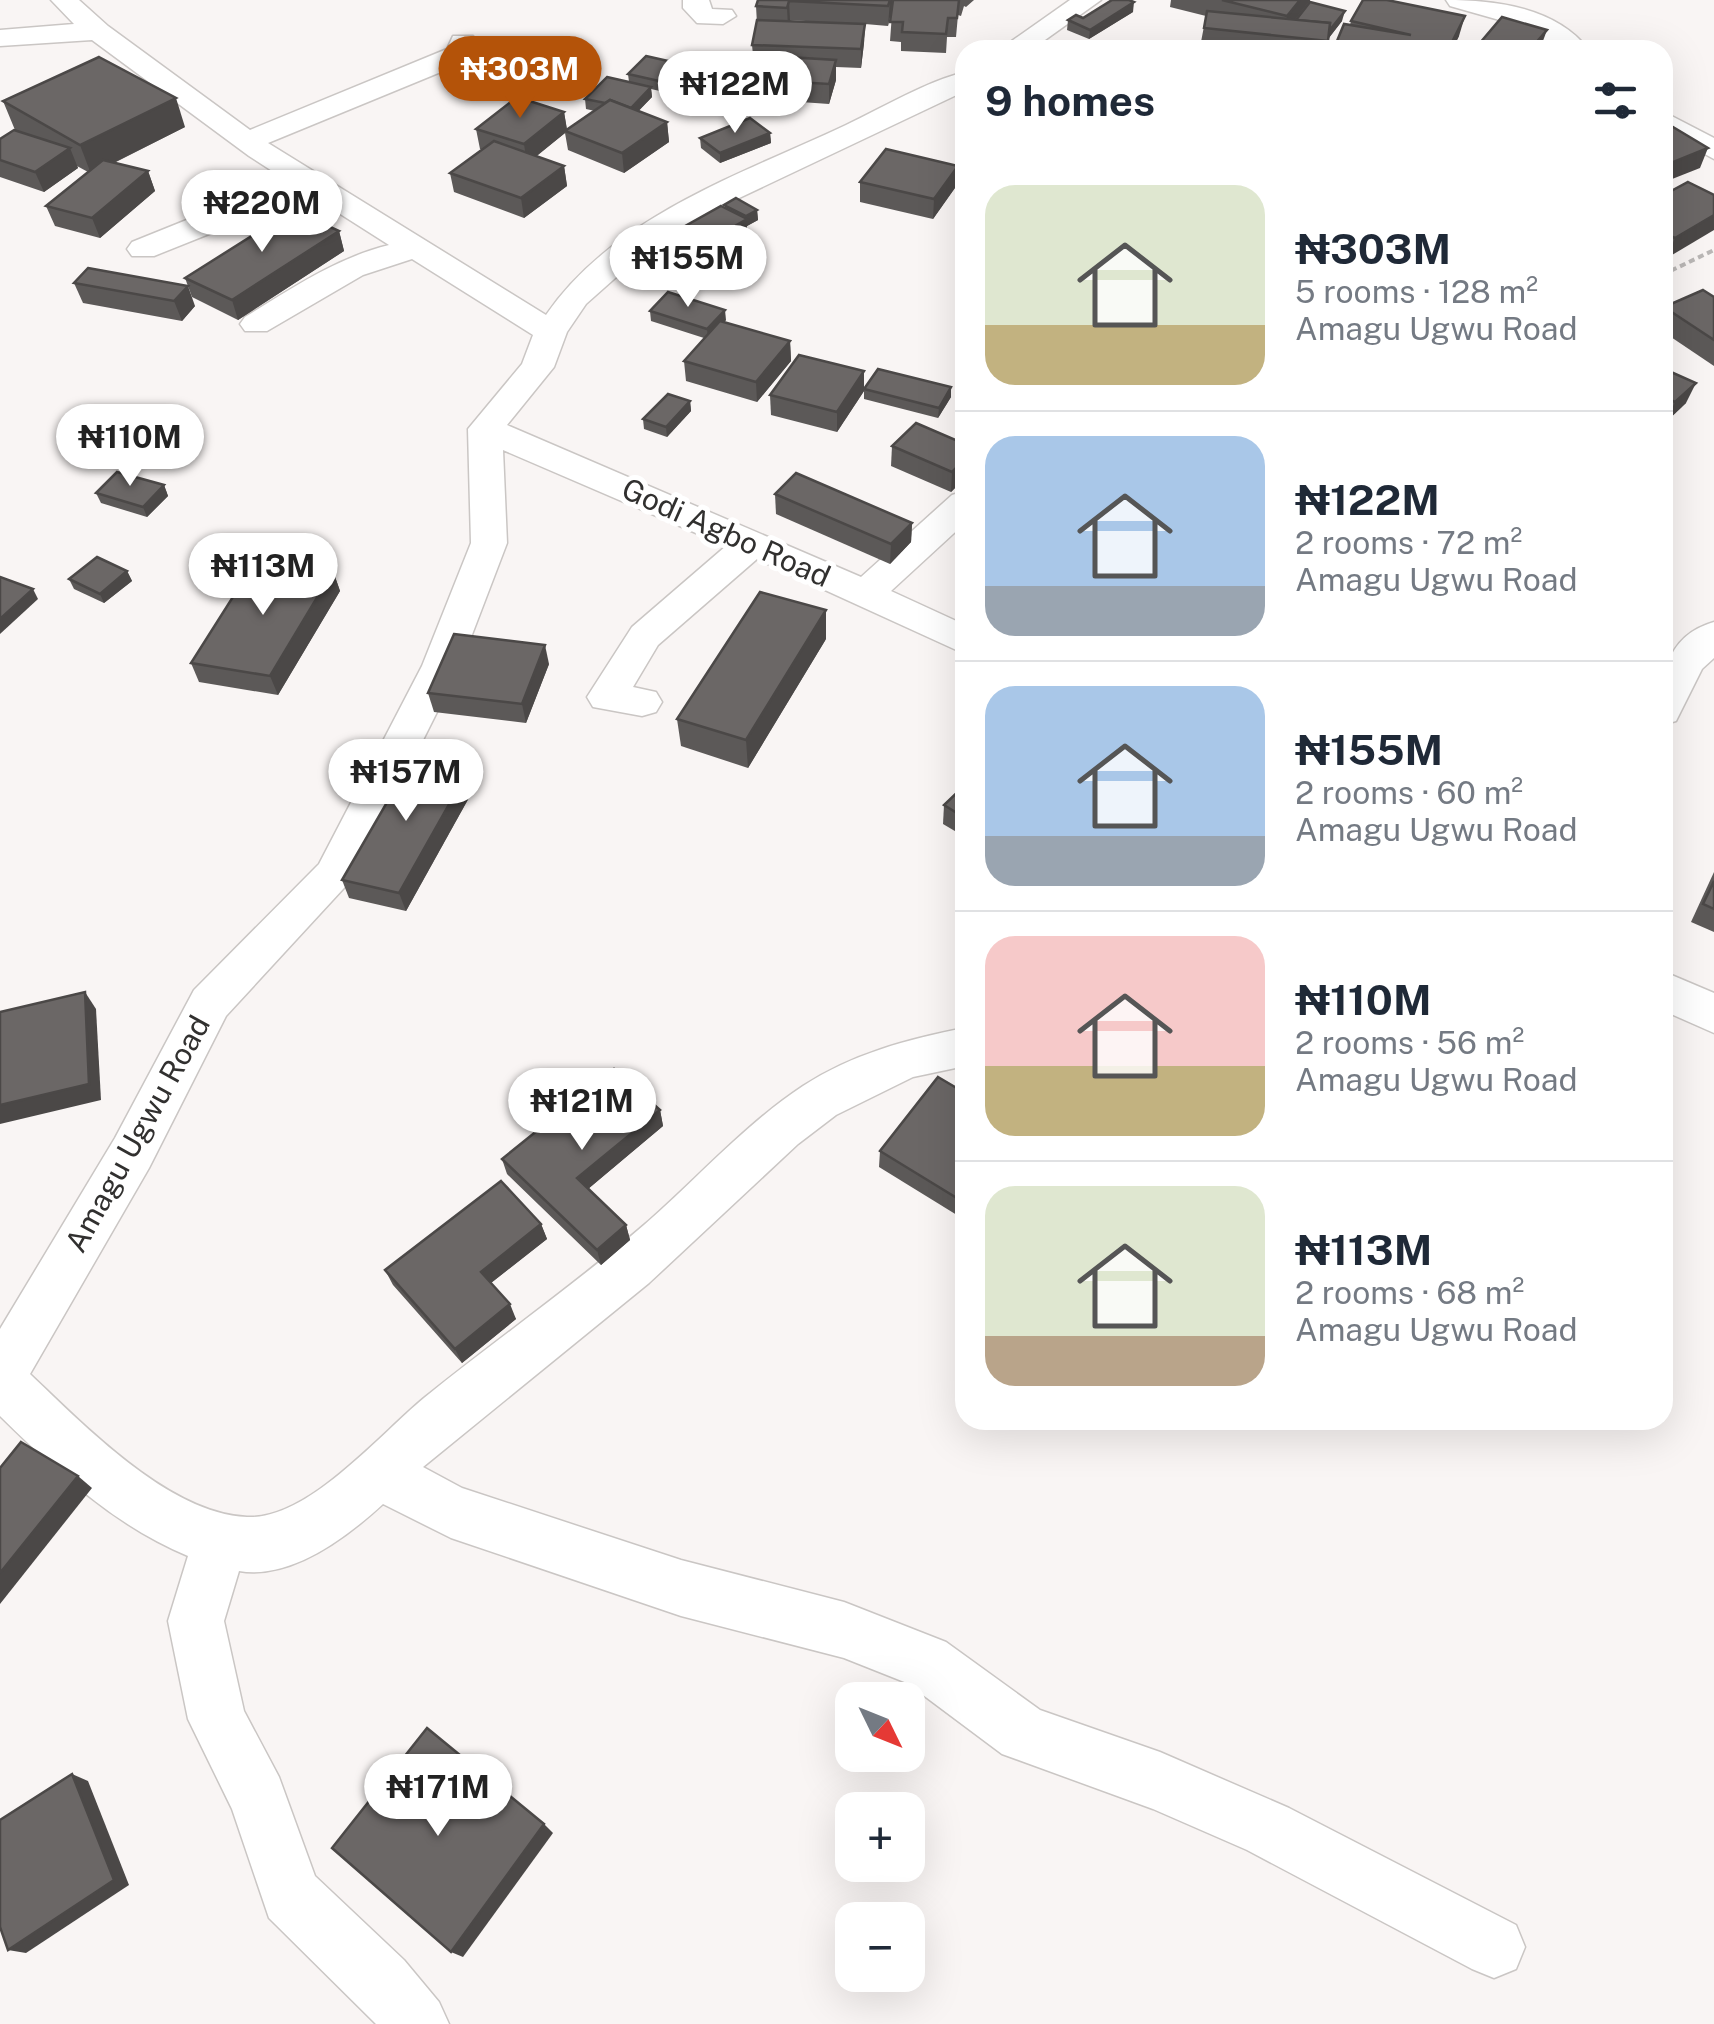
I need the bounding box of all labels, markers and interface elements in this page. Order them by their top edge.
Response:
pin: ₦303M [450,36,590,121]
text: ₦303M [461,50,579,87]
pin: ₦122M [665,51,805,136]
text: ₦122M [680,65,790,102]
icon: filters [1588,73,1643,128]
text: 9 homes [985,76,1155,125]
pin: ₦220M [192,170,332,255]
text: ₦220M [203,184,321,221]
text: ₦303M [1295,224,1451,273]
pin: ₦155M [618,225,758,310]
icon: home [1065,225,1185,345]
text: ₦155M [632,239,744,276]
text: 5 rooms · 128 m² [1295,273,1538,310]
text: Amagu Ugwu Road [1295,310,1578,347]
pin: ₦110M [60,404,200,489]
text: ₦110M [78,418,182,455]
street label: Godi Agbo Road [617,470,836,594]
text: ₦122M [1295,475,1440,524]
icon: home [1065,476,1185,596]
text: 2 rooms · 72 m² [1295,524,1522,561]
pin: ₦113M [193,533,333,618]
text: ₦113M [211,547,315,584]
text: Amagu Ugwu Road [1295,561,1578,598]
text: ₦155M [1295,725,1443,774]
icon: home [1065,726,1185,846]
pin: ₦157M [336,739,476,824]
text: ₦157M [350,753,462,790]
text: 2 rooms · 60 m² [1295,774,1523,811]
text: Amagu Ugwu Road [1295,811,1578,848]
text: ₦110M [1295,975,1431,1024]
icon: home [1065,976,1185,1096]
street label: Amagu Ugwu Road [57,1009,217,1258]
text: 2 rooms · 56 m² [1295,1024,1524,1061]
text: Amagu Ugwu Road [1295,1061,1578,1098]
pin: ₦121M [512,1068,652,1153]
text: ₦121M [530,1082,634,1119]
text: ₦113M [1295,1225,1432,1274]
icon: home [1065,1226,1185,1346]
text: 2 rooms · 68 m² [1295,1274,1524,1311]
text: Amagu Ugwu Road [1295,1311,1578,1348]
north arrow [835,1682,925,1772]
map controls [835,1682,925,1992]
pin: ₦171M [368,1754,508,1839]
text: ₦171M [386,1768,490,1805]
button: + [835,1792,925,1882]
button: − [835,1902,925,1992]

